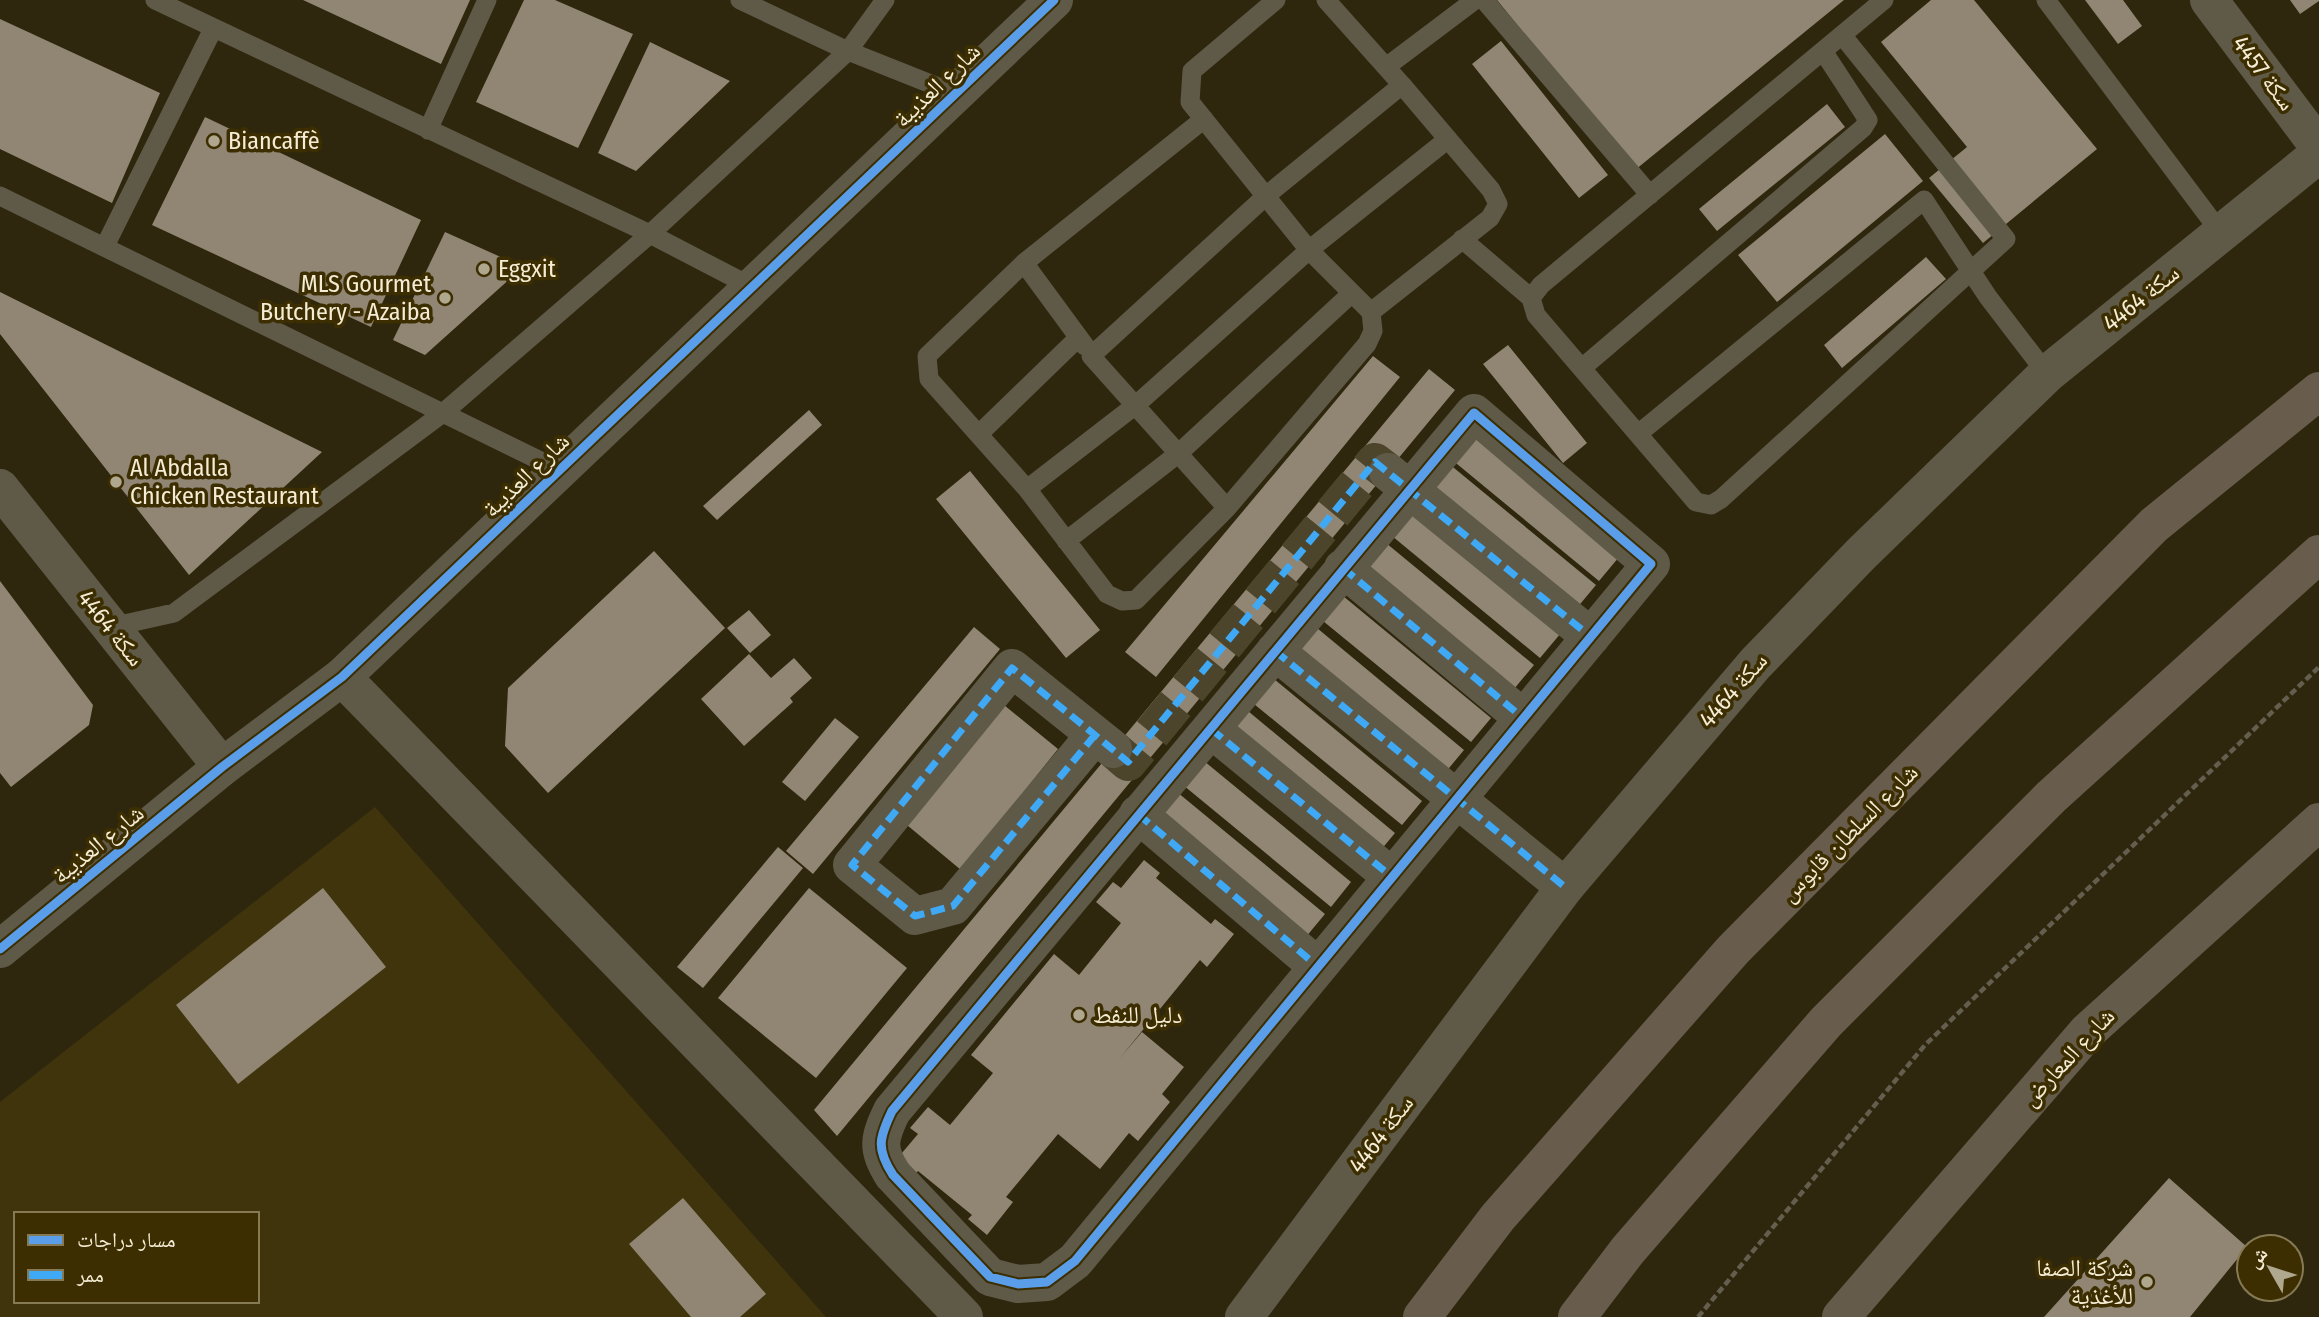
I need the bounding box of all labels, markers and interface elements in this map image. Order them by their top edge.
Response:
street label: سكة 4457 [2227,30,2301,116]
street label: شارع العذيبة [888,37,987,134]
place label: Biancaffè [228,127,320,155]
marker: Biancaffè [206,133,222,149]
place label: Eggxit [498,255,556,283]
street label: سكة 4464 [2097,259,2185,337]
marker: Eggxit [476,261,492,277]
place label: MLS Gourmet Butchery - Azaiba [260,270,431,326]
marker: MLS Gourmet Butchery - Azaiba [437,290,453,306]
street label: شارع العذيبة [477,427,576,524]
place label: Al Abdalla Chicken Restaurant [130,454,319,510]
marker: Al Abdalla Chicken Restaurant [108,474,124,490]
street label: سكة 4464 [72,584,150,672]
street label: سكة 4464 [1693,647,1773,733]
street label: شارع السلطان قابوس [1774,758,1924,908]
street label: شارع العذيبة [47,799,150,890]
place label: دليل للنفط [1093,1001,1182,1029]
street label: شارع المعارض [2016,1002,2121,1112]
marker: دليل للنفط [1071,1007,1087,1023]
street label: سكة 4464 [1343,1090,1419,1178]
legend [14,1212,259,1303]
text: مسار دراجات [77,1227,176,1253]
north arrow [2235,1233,2305,1303]
text: ش [2242,1243,2272,1273]
place label: شركة الصفا للأغذية [2036,1254,2133,1310]
text: ممر [76,1262,104,1288]
marker: شركة الصفا للأغذية [2139,1274,2155,1290]

